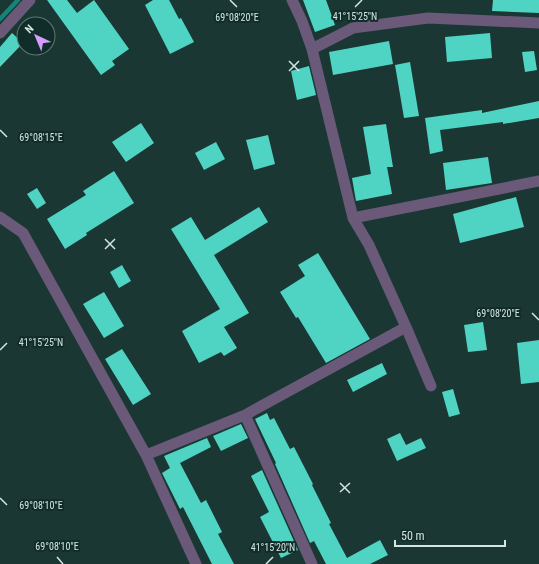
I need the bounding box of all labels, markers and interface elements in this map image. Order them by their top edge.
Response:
text: 41°15'25"N [333,11,377,22]
text: 69°08'20"E [215,12,259,23]
north arrow [16,16,56,56]
text: N [22,22,37,36]
text: 69°08'15"E [19,132,63,143]
text: 69°08'20"E [476,308,520,319]
text: 41°15'25"N [19,337,63,348]
text: 69°08'10"E [19,500,63,511]
scale bar [395,522,505,548]
text: 50 m [401,529,425,543]
text: 69°08'10"E [35,541,79,552]
text: 41°15'20"N [251,542,295,553]

